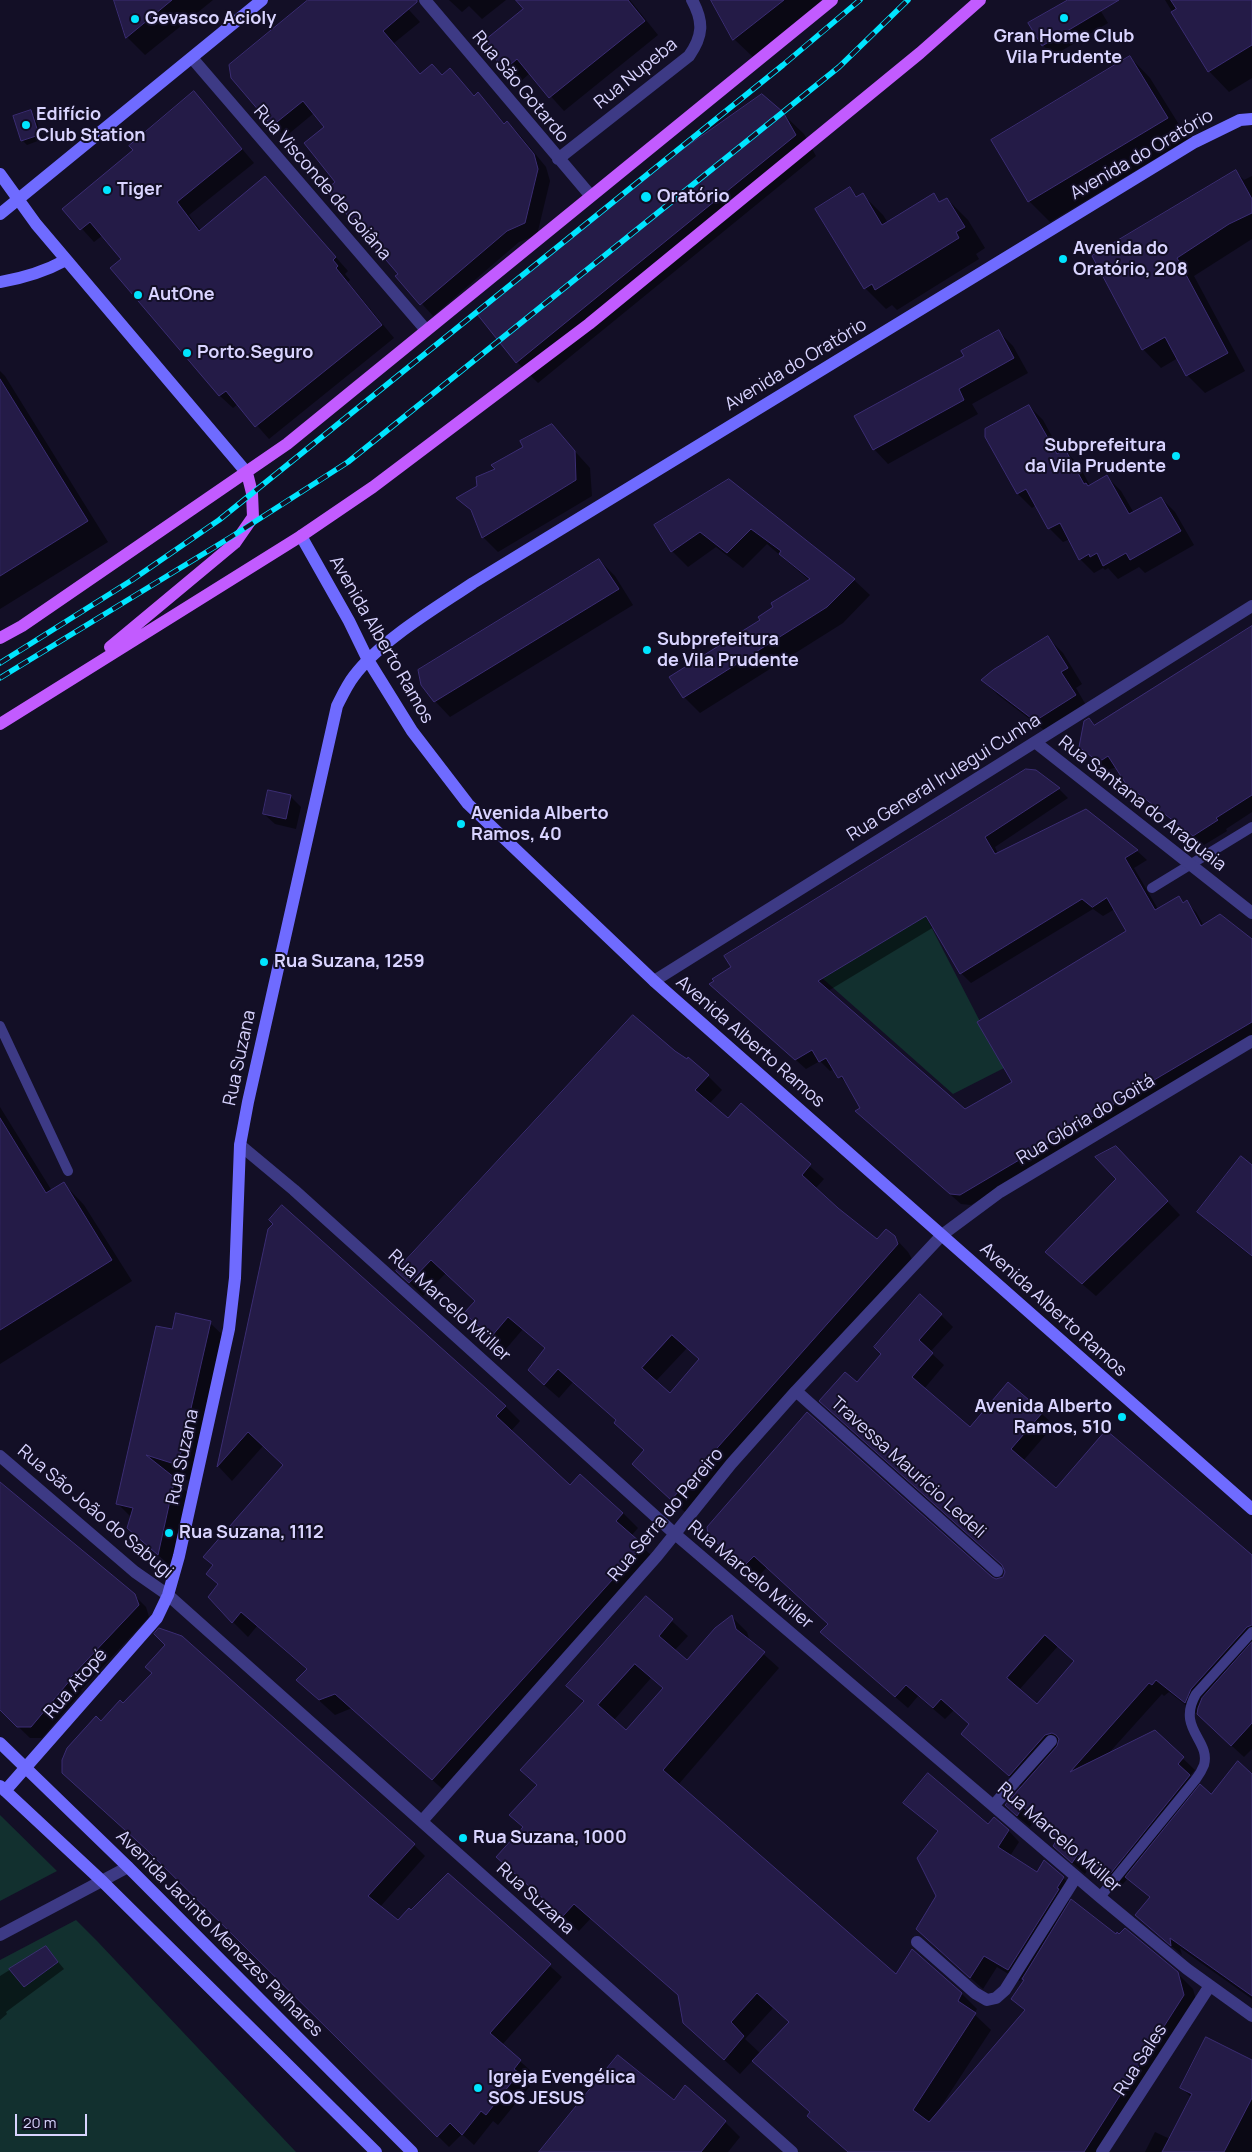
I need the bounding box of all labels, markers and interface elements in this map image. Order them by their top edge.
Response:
place label: Gevasco Acioly [145,8,276,30]
marker: Gran Home Club Vila Prudente [1058,12,1070,24]
marker: Gevasco Acioly [129,13,141,25]
place label: Gran Home Club Vila Prudente [994,26,1134,68]
street label: Rua São Gotardo [467,27,573,147]
street label: Rua Nupeba [590,34,682,114]
street label: Rua Visconde de Goiâna [249,101,395,265]
place label: Edifício Club Station [36,104,146,146]
street label: Avenida do Oratório [1067,105,1217,205]
marker: Edifício Club Station [20,119,32,131]
place label: Tiger [117,179,162,201]
marker: Tiger [101,184,113,196]
place label: Oratório [657,186,730,208]
marker: Oratório [639,190,653,204]
place label: Avenida do Oratório, 208 [1073,238,1188,280]
marker: Avenida do Oratório, 208 [1057,253,1069,265]
place label: AutOne [148,284,215,306]
marker: AutOne [132,289,144,301]
street label: Avenida do Oratório [721,314,871,416]
place label: Porto.Seguro [197,342,313,364]
marker: Porto.Seguro [181,347,193,359]
place label: Subprefeitura da Vila Prudente [1025,435,1166,478]
marker: Subprefeitura da Vila Prudente [1170,450,1182,462]
street label: Avenida Alberto Ramos [324,552,438,728]
place label: Subprefeitura de Vila Prudente [657,629,799,672]
marker: Subprefeitura de Vila Prudente [641,644,653,656]
street label: Rua General Irulegui Cunha [843,710,1045,846]
street label: Rua Santana do Araguaia [1054,732,1230,876]
place label: Avenida Alberto Ramos, 40 [471,803,609,846]
marker: Avenida Alberto Ramos, 40 [455,818,467,830]
place label: Rua Suzana, 1259 [274,951,425,973]
marker: Rua Suzana, 1259 [258,956,270,968]
street label: Avenida Alberto Ramos [671,972,829,1112]
street label: Rua Suzana [219,1008,261,1108]
street label: Rua Glória do Goitá [1013,1070,1159,1170]
street label: Avenida Alberto Ramos [975,1238,1131,1382]
street label: Rua Marcelo Müller [383,1245,515,1367]
street label: Travessa Maurício Ledeli [826,1393,990,1543]
place label: Avenida Alberto Ramos, 510 [974,1396,1112,1438]
street label: Rua Suzana [162,1407,204,1507]
marker: Avenida Alberto Ramos, 510 [1116,1411,1128,1423]
street label: Rua São João do Sabugi [13,1441,177,1583]
street label: Rua Serra do Pereiro [604,1444,728,1586]
street label: Rua Marcelo Müller [683,1516,817,1634]
place label: Rua Suzana, 1112 [179,1522,324,1544]
marker: Rua Suzana, 1112 [163,1527,175,1539]
street label: Rua Atopé [40,1645,112,1723]
street label: Rua Marcelo Müller [993,1778,1125,1898]
street label: Avenida Jacinto Menezes Palhares [111,1826,327,2042]
place label: Rua Suzana, 1000 [473,1827,627,1849]
marker: Rua Suzana, 1000 [457,1832,469,1844]
street label: Rua Suzana [492,1858,578,1940]
street label: Rua Sales [1110,2020,1172,2100]
place label: Igreja Evengélica SOS JESUS [488,2067,636,2110]
marker: Igreja Evengélica SOS JESUS [472,2082,484,2094]
scale bar [18,2104,90,2136]
text: 20 m [23,2112,56,2133]

